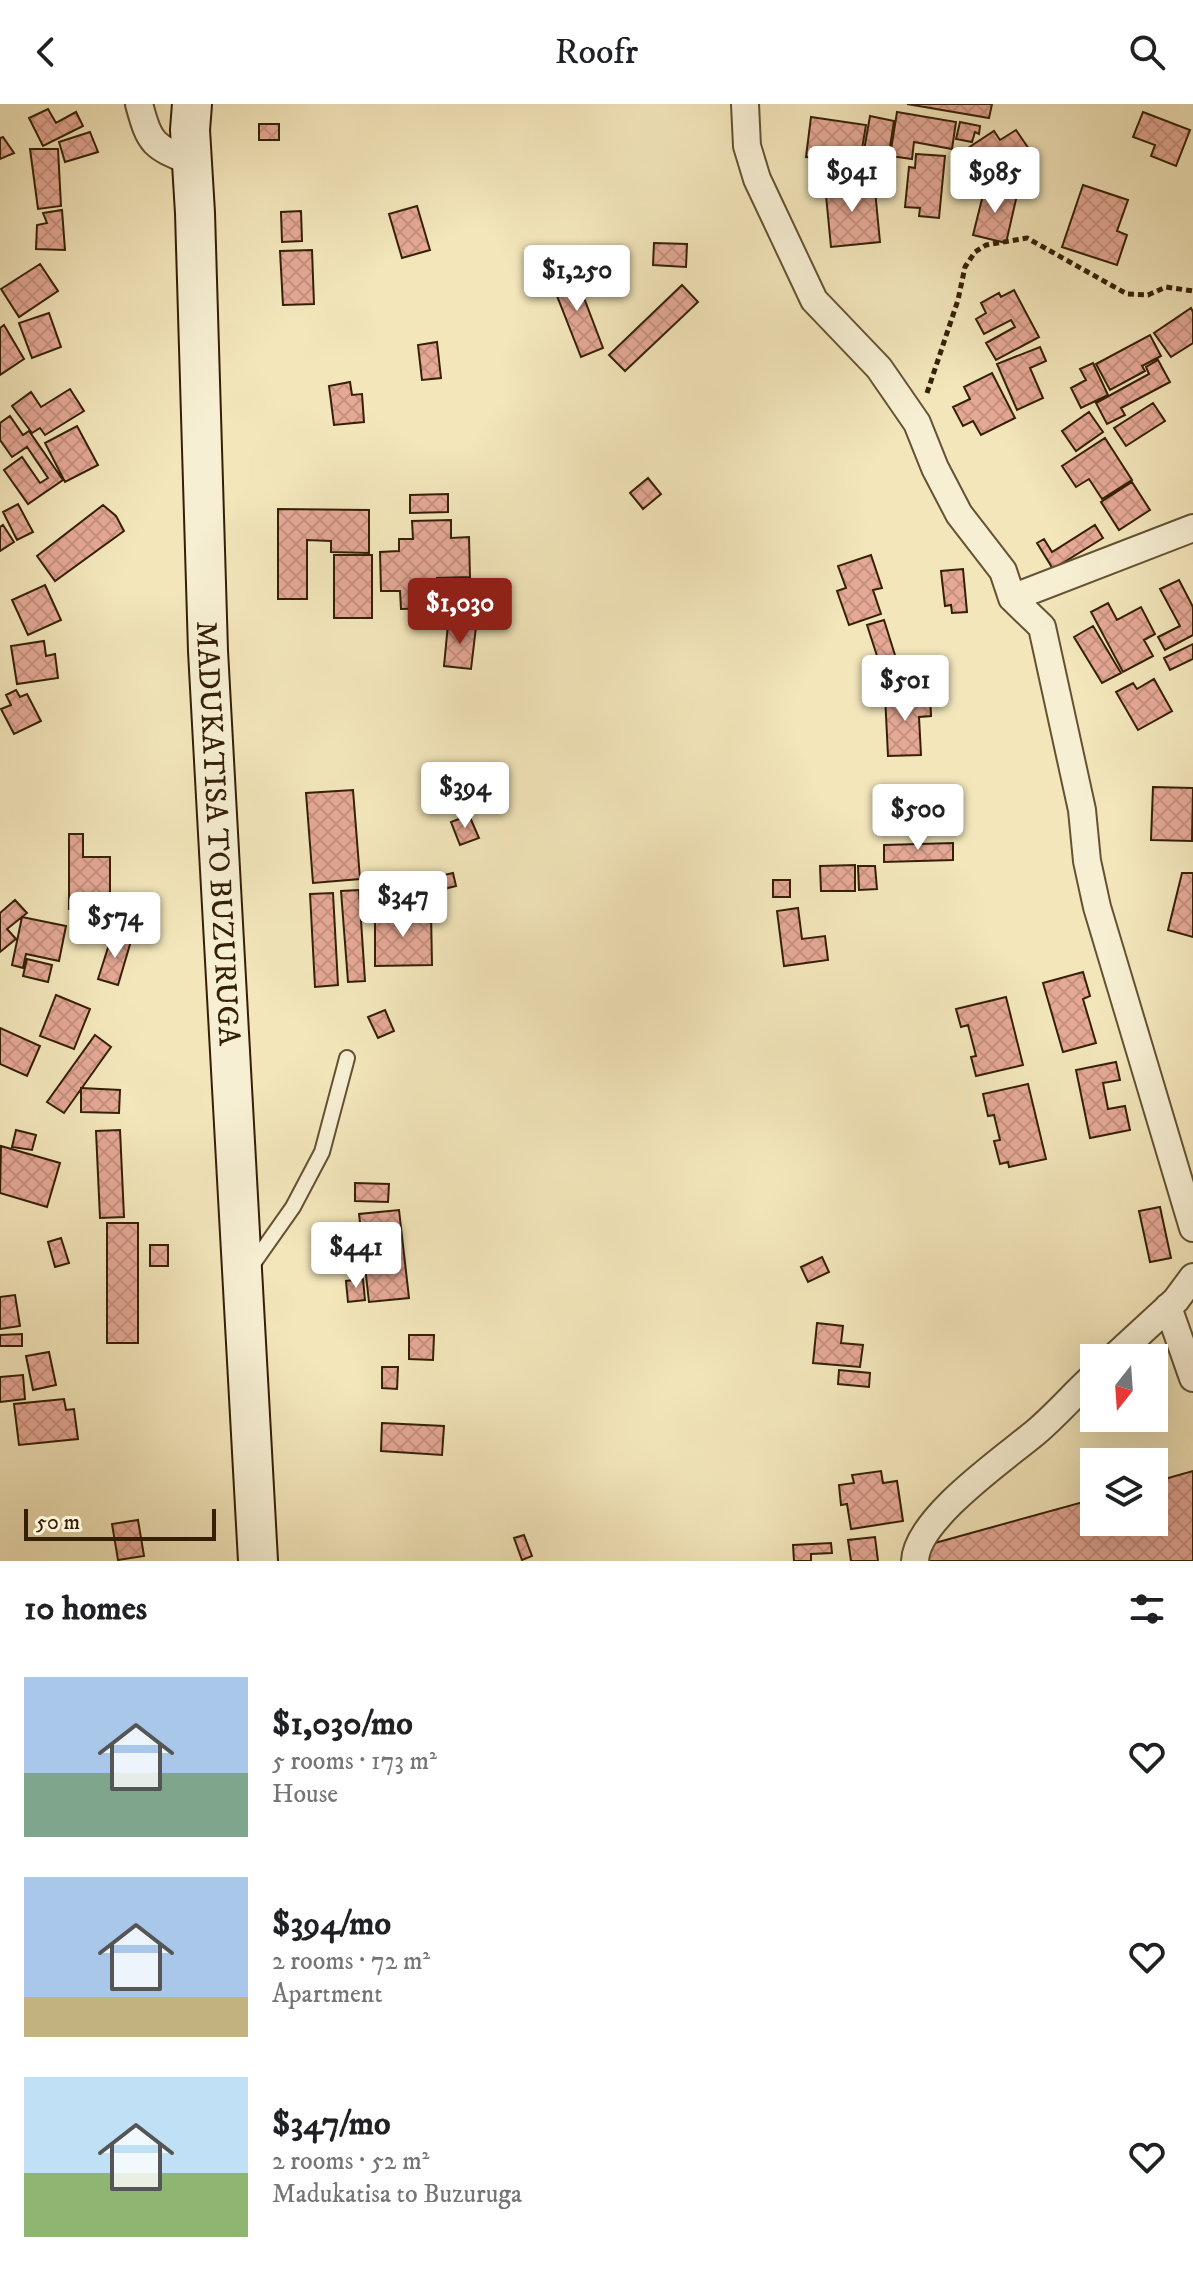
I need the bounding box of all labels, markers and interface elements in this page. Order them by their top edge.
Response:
icon: back [24,30,68,74]
text: Roofr [555,30,638,75]
icon: search [1125,30,1169,74]
pin: $941 [805,146,899,214]
pin: $985 [948,147,1042,215]
text: $941 [826,155,878,188]
text: $985 [968,156,1022,189]
pin: $1,250 [512,245,642,313]
text: $1,250 [542,254,612,287]
pin: $1,030 [395,578,525,646]
text: $1,030 [426,587,494,620]
street label: MADUKATISA TO BUZURUGA [187,621,247,1047]
pin: $501 [858,655,952,723]
text: $501 [880,664,930,697]
pin: $394 [418,762,512,830]
text: $394 [439,771,491,804]
pin: $500 [871,784,965,852]
text: $500 [890,793,946,826]
pin: $347 [356,871,450,939]
text: $347 [377,880,429,913]
pin: $574 [68,892,162,960]
text: $574 [87,901,143,934]
pin: $441 [309,1222,403,1290]
text: $441 [329,1231,383,1264]
north arrow [1080,1344,1168,1432]
map controls [1080,1344,1168,1536]
button: layers [1080,1448,1168,1536]
scale bar [24,1505,216,1541]
text: 50 m [36,1509,80,1536]
icon: filters [1125,1587,1169,1631]
text: 10 homes [24,1588,147,1630]
text: $1,030/mo [272,1703,413,1745]
icon: home [88,1709,184,1805]
icon: heart [1125,1735,1169,1779]
text: 5 rooms · 173 m² [272,1745,437,1778]
text: House [272,1778,338,1811]
text: $394/mo [272,1903,391,1945]
icon: home [88,1909,184,2005]
icon: heart [1125,1935,1169,1979]
text: 2 rooms · 72 m² [272,1945,430,1978]
text: Apartment [272,1978,383,2011]
text: $347/mo [272,2103,391,2145]
icon: home [88,2109,184,2205]
icon: heart [1125,2135,1169,2179]
text: 2 rooms · 52 m² [272,2145,429,2178]
text: Madukatisa to Buzuruga [272,2178,522,2211]

